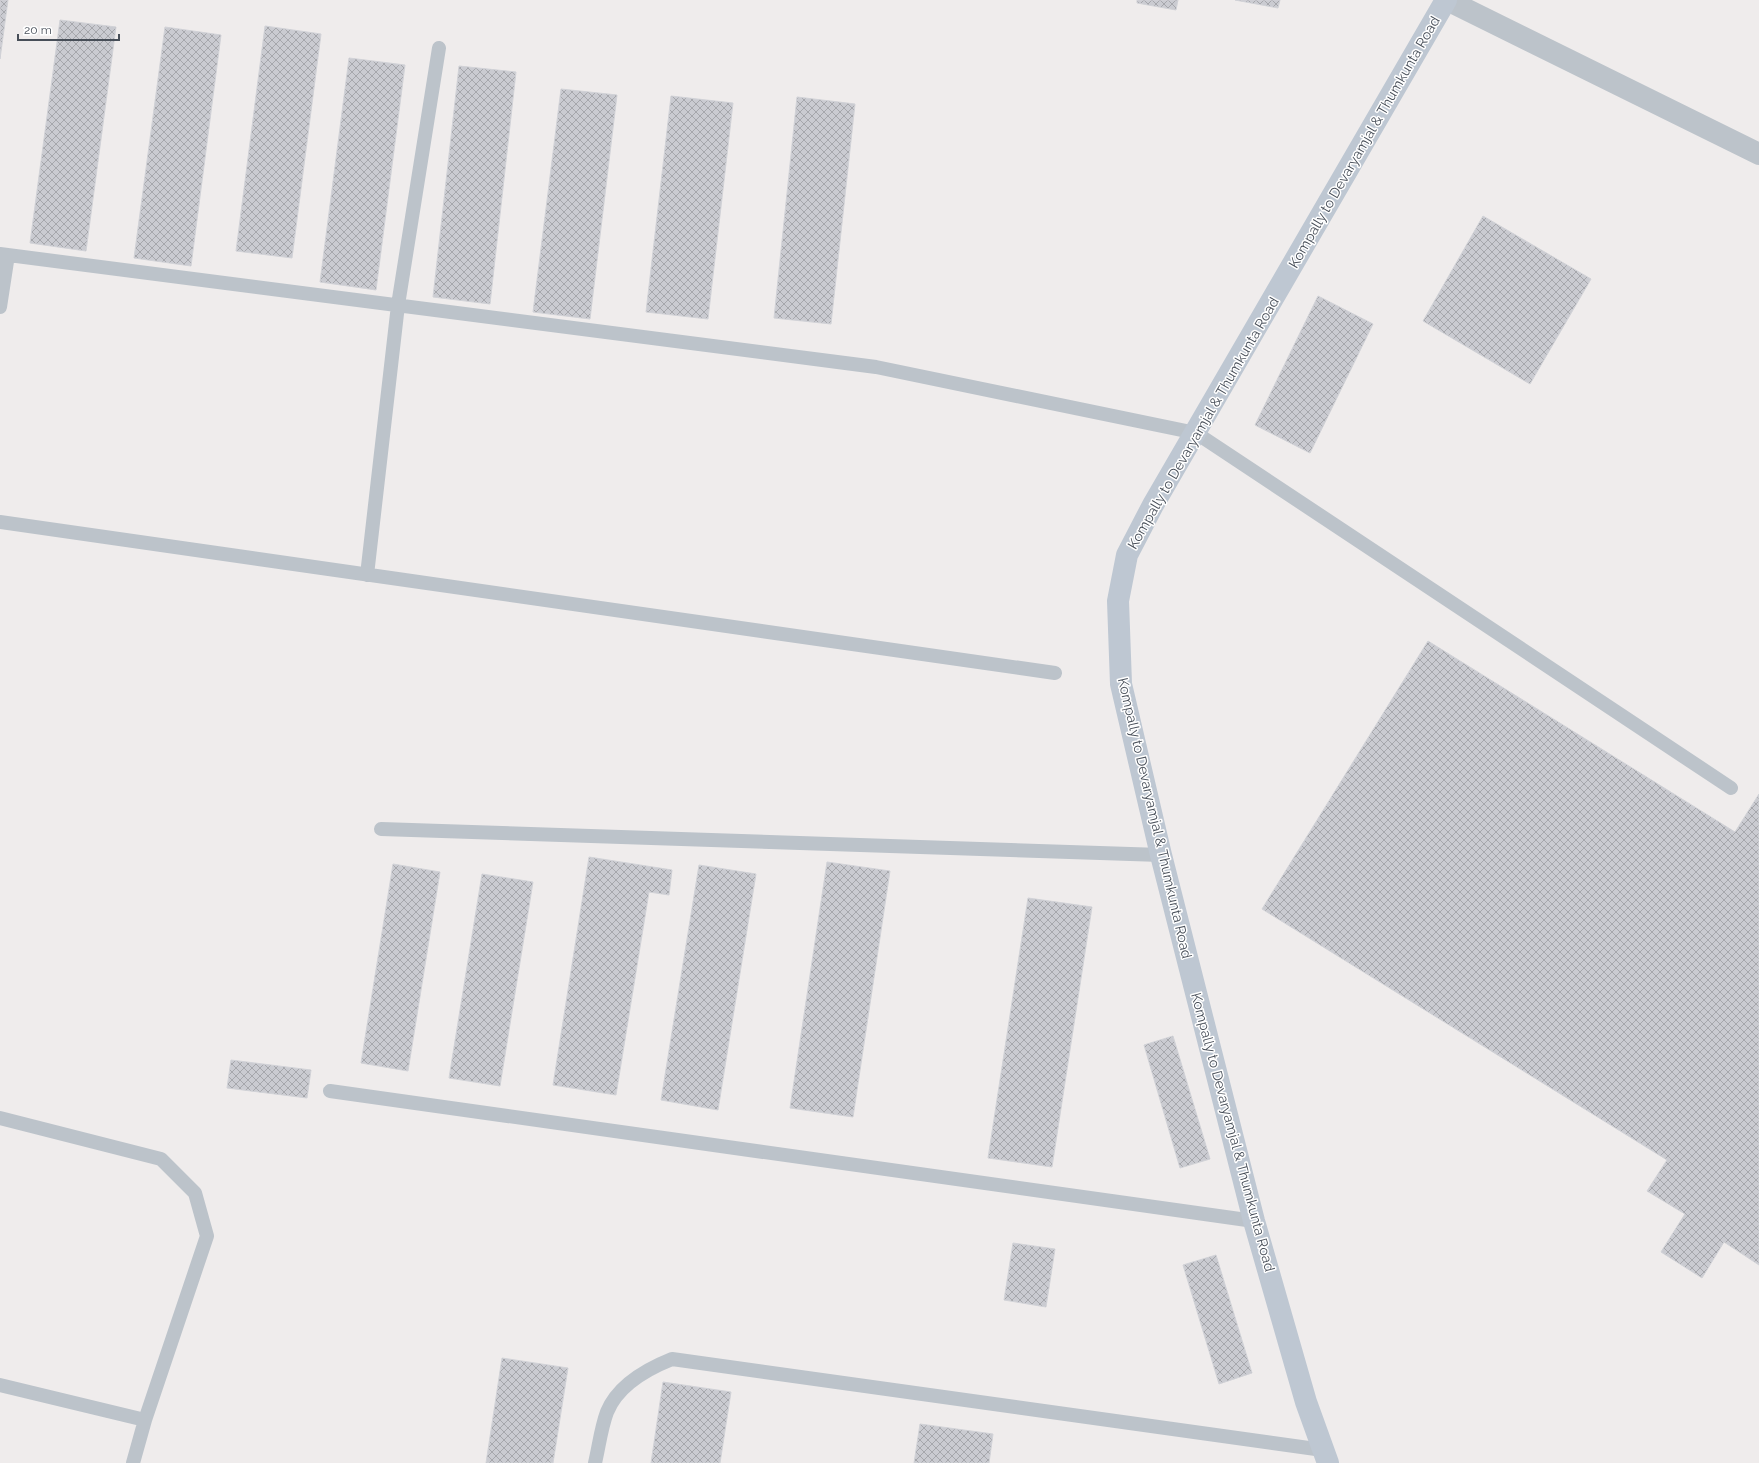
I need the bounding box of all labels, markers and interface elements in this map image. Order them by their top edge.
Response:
street label: Kompally to Devaryamjal & Thumkunta Road [1285,13,1443,271]
scale bar [18,16,119,42]
text: 20 m [24,23,52,37]
street label: Kompally to Devaryamjal & Thumkunta Road [1124,294,1282,552]
street label: Kompally to Devaryamjal & Thumkunta Road [1115,676,1195,960]
street label: Kompally to Devaryamjal & Thumkunta Road [1188,991,1278,1273]

